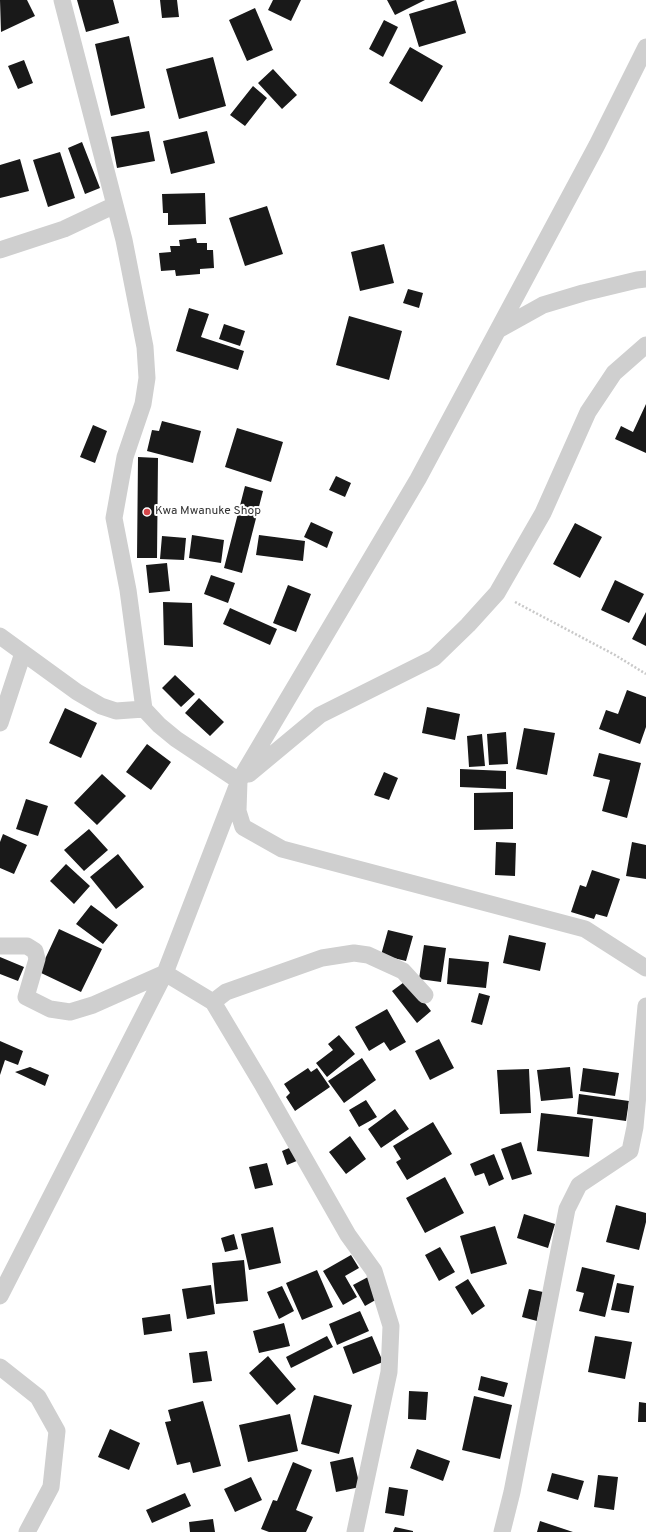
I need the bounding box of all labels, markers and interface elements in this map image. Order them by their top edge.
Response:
place label: Kwa Mwanuke Shop [155,505,261,519]
marker: Kwa Mwanuke Shop [142,507,152,517]

